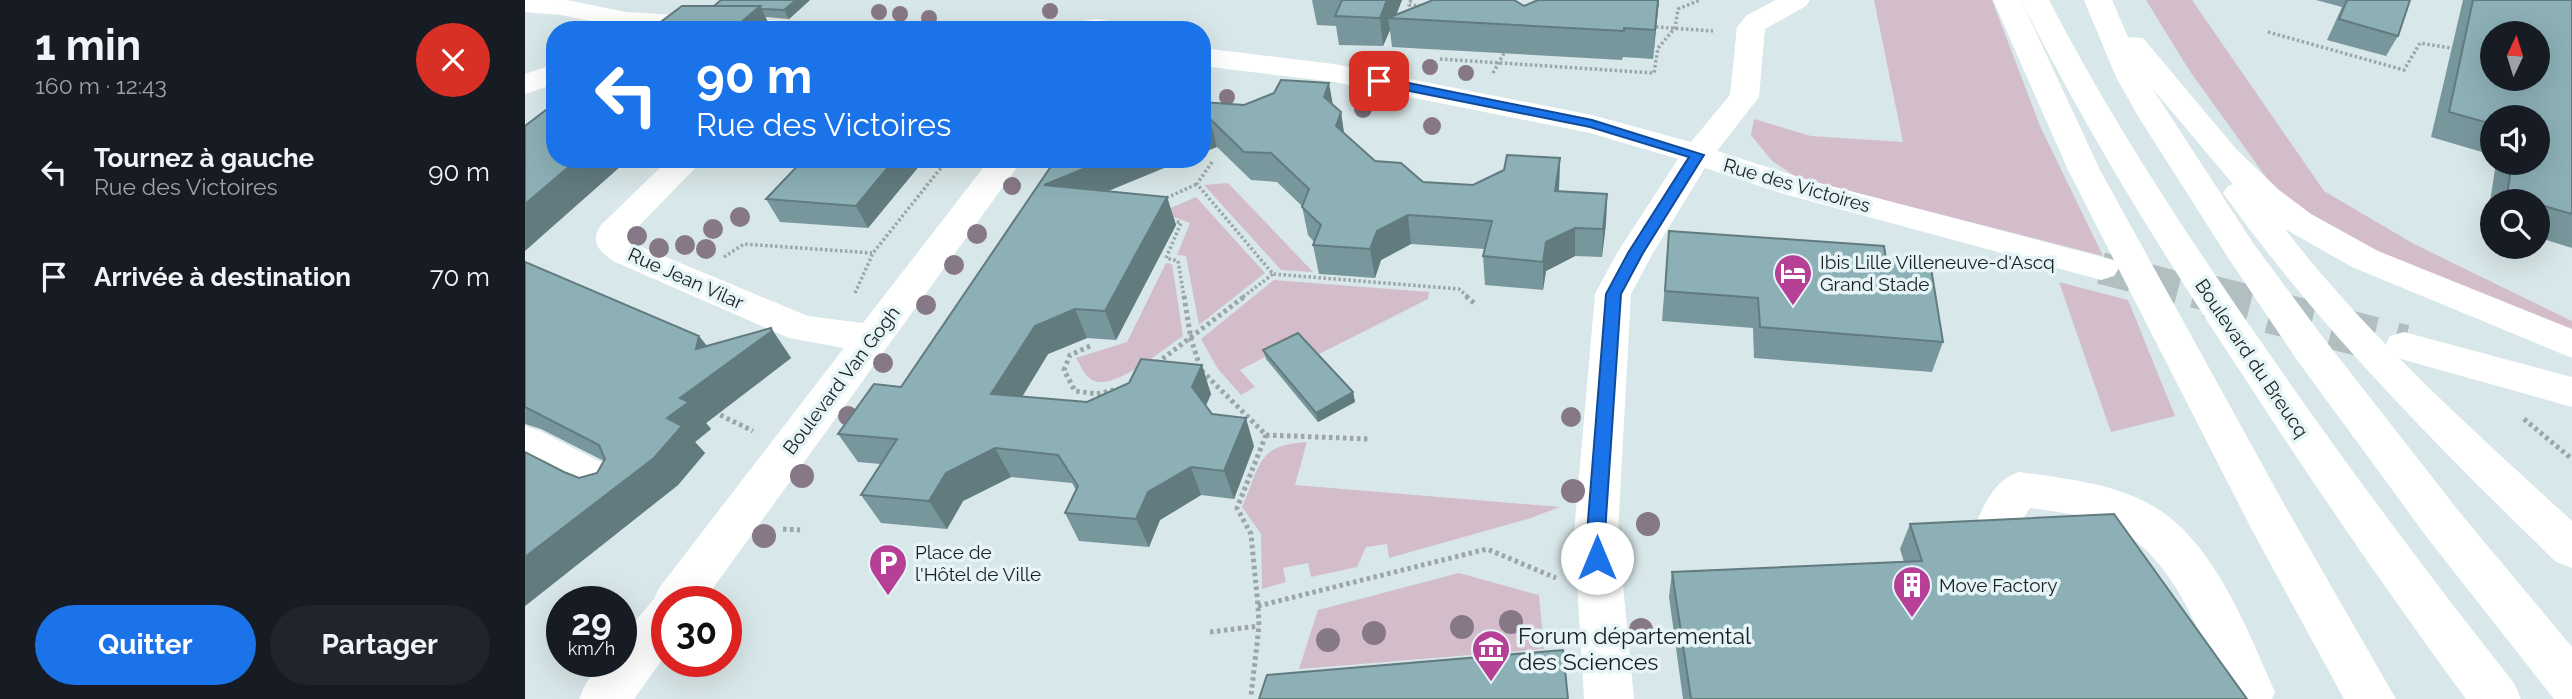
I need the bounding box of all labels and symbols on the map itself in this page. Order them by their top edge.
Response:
north arrow [2480,21,2550,91]
pin [1349,51,1409,111]
street label: Rue des Victoires [1721,154,1873,216]
street label: Rue Jean Vilar [625,243,747,313]
place label: Ibis Lille Villeneuve-d'Ascq Grand Stade [1820,251,2055,295]
hotel icon: Ibis Lille Villeneuve-d'Ascq Grand Stade [1772,252,1814,307]
street label: Boulevard du Breucq [2191,275,2313,441]
street label: Boulevard Van Gogh [778,302,904,458]
position arrow [1560,521,1634,595]
place label: Place de l'Hôtel de Ville [915,541,1041,585]
parking icon: Place de l'Hôtel de Ville [867,542,909,597]
building icon: Move Factory [1891,564,1933,619]
place label: Move Factory [1939,574,2057,596]
speed limit sign: 30 [651,586,742,677]
place label: Forum départemental des Sciences [1518,622,1752,675]
museum icon: Forum départemental des Sciences [1470,628,1512,683]

